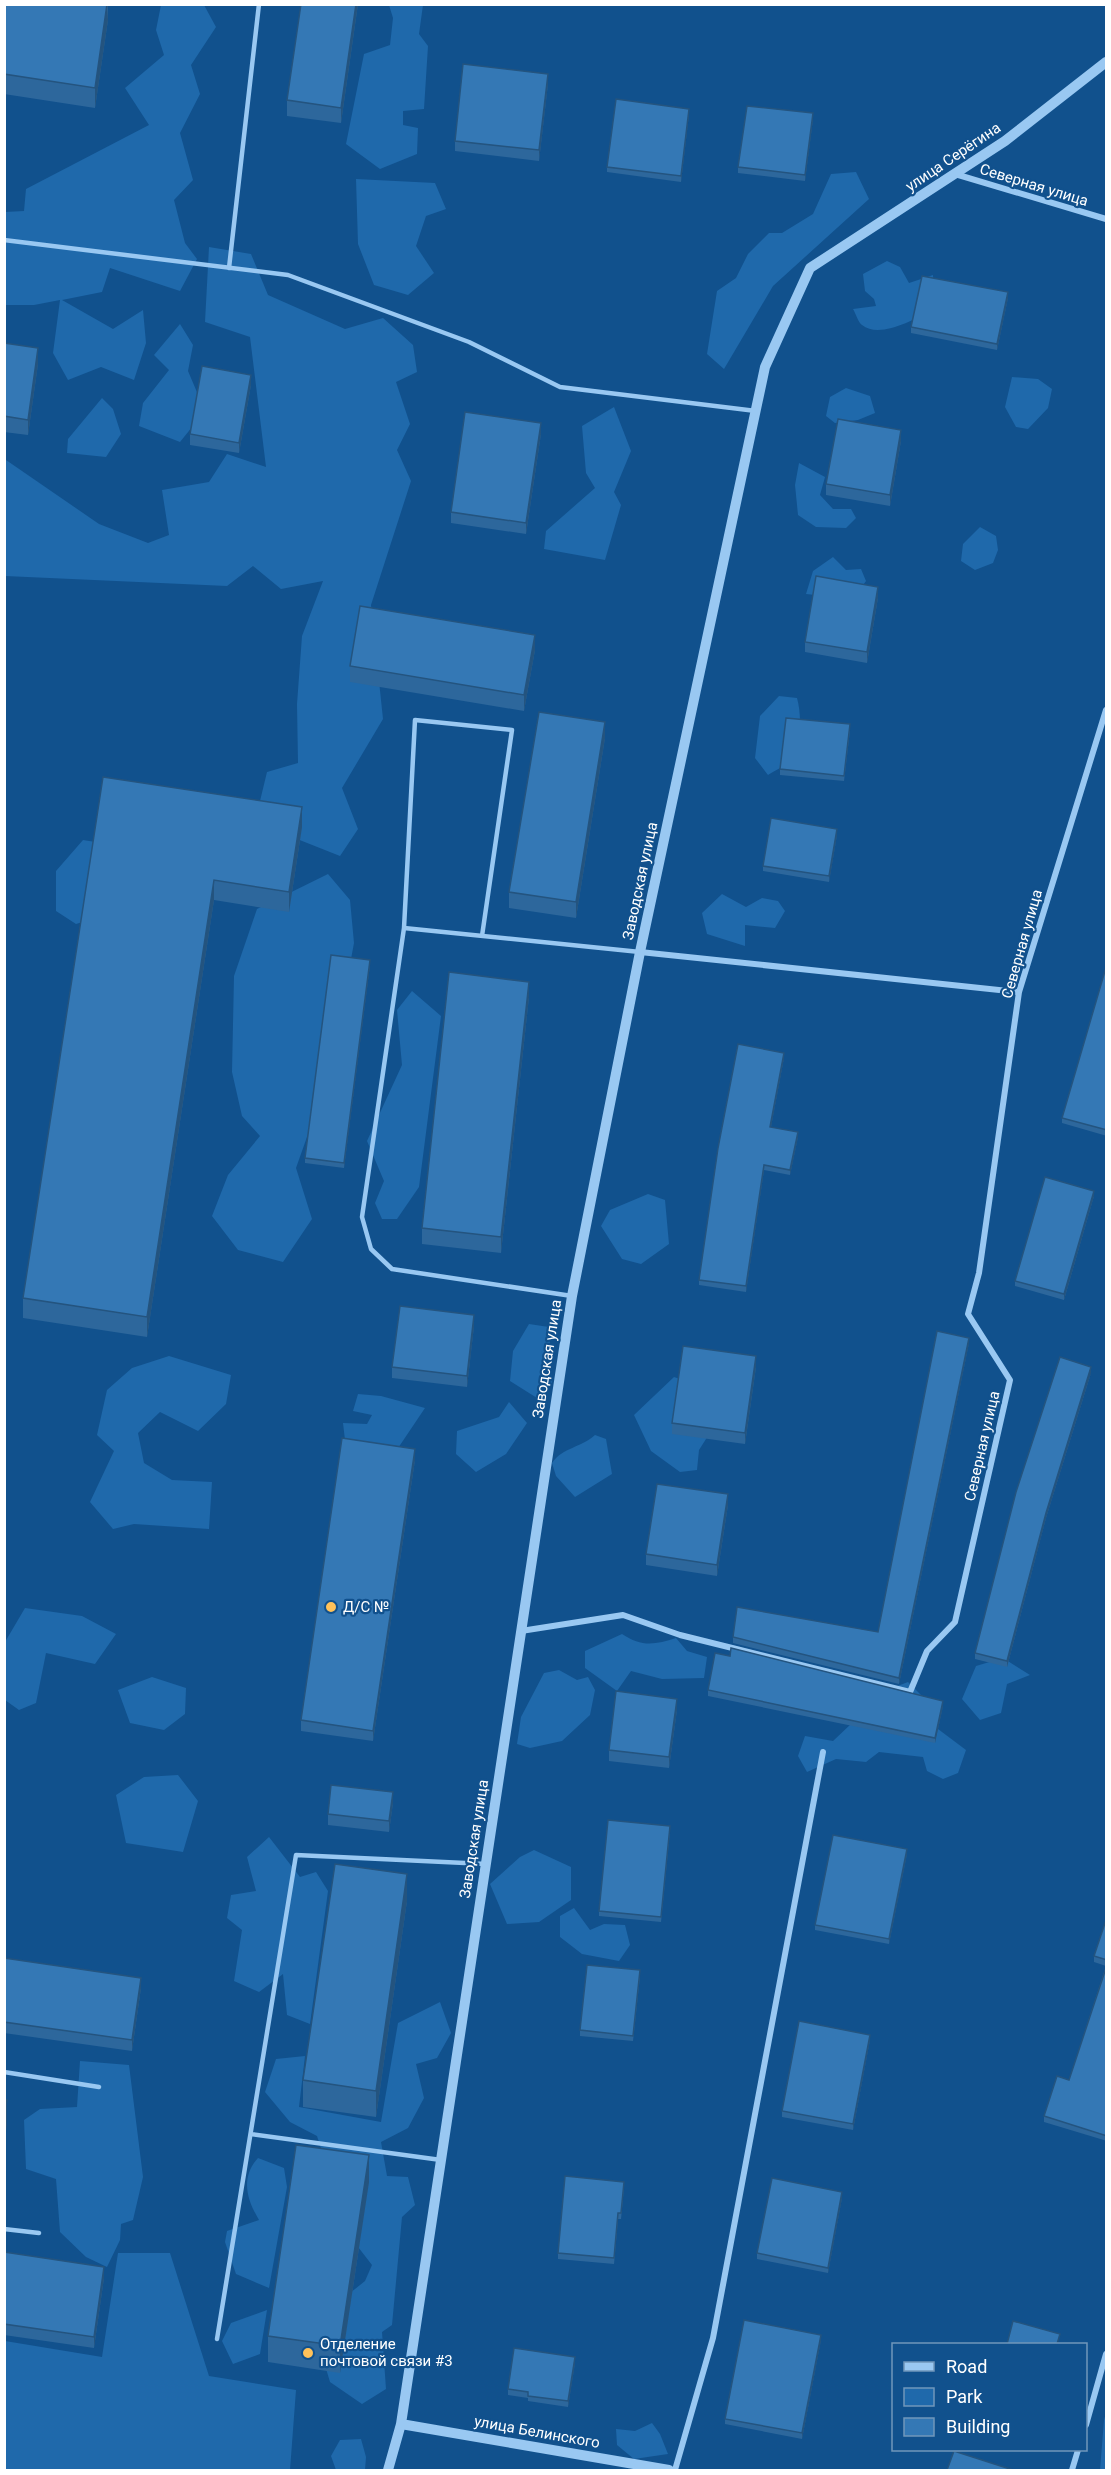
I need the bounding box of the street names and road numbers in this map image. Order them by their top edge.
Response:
street label: улица Серёгина [902,119,1004,195]
street label: Северная улица [978,160,1090,210]
street label: Заводская улица [619,820,661,942]
street label: Северная улица [998,887,1046,1001]
street label: Заводская улица [529,1298,565,1420]
street label: Северная улица [961,1389,1003,1503]
street label: Заводская улица [456,1778,492,1900]
street label: улица Белинского [473,2412,601,2452]

